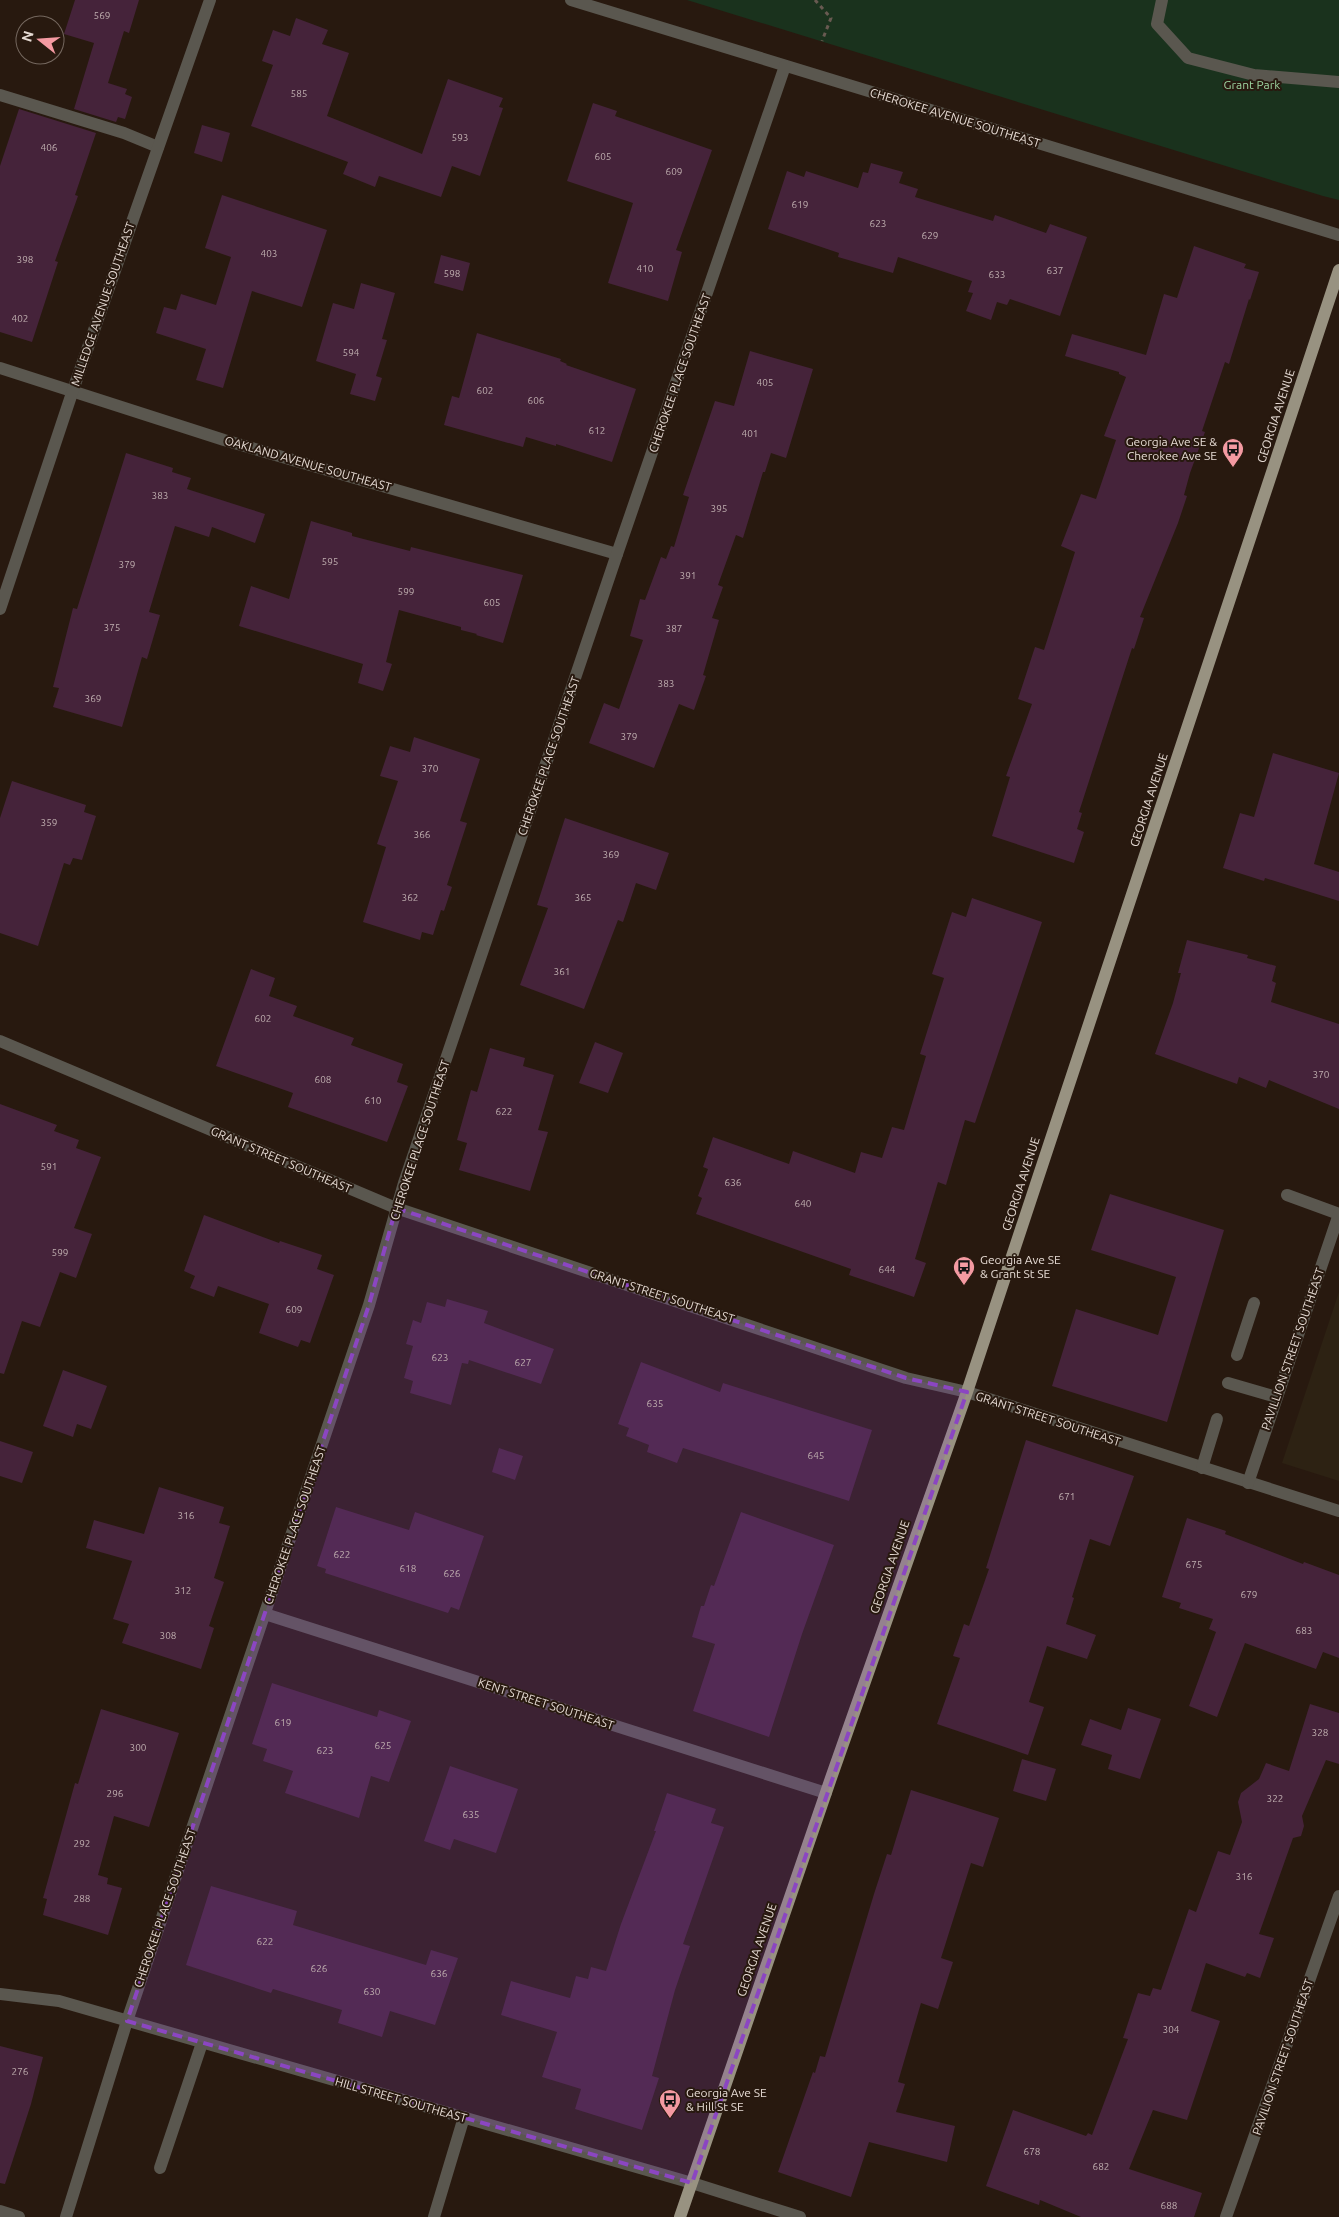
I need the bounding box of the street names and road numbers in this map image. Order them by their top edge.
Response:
street label: CHEROKEE AVENUE SOUTHEAST [869,85,1042,150]
street label: MILLEDGE AVENUE SOUTHEAST [68,220,137,388]
street label: CHEROKEE PLACE SOUTHEAST [646,291,713,454]
street label: GEORGIA AVENUE [1254,367,1297,464]
street label: OAKLAND AVENUE SOUTHEAST [223,433,393,494]
street label: CHEROKEE PLACE SOUTHEAST [515,674,582,837]
street label: GEORGIA AVENUE [1127,751,1170,848]
street label: CHEROKEE PLACE SOUTHEAST [387,1058,452,1222]
street label: GRANT STREET SOUTHEAST [209,1124,354,1195]
street label: GEORGIA AVENUE [999,1135,1042,1232]
street label: GRANT STREET SOUTHEAST [588,1266,737,1325]
street label: PAVILLION STREET SOUTHEAST [1259,1266,1327,1432]
street label: GRANT STREET SOUTHEAST [974,1389,1123,1448]
street label: CHEROKEE PLACE SOUTHEAST [261,1443,328,1606]
street label: GEORGIA AVENUE [867,1518,912,1615]
street label: KENT STREET SOUTHEAST [477,1675,616,1732]
street label: CHEROKEE PLACE SOUTHEAST [131,1826,198,1989]
street label: GEORGIA AVENUE [734,1901,779,1998]
street label: PAVILION STREET SOUTHEAST [1250,1977,1316,2137]
street label: HILL STREET SOUTHEAST [334,2074,469,2125]

